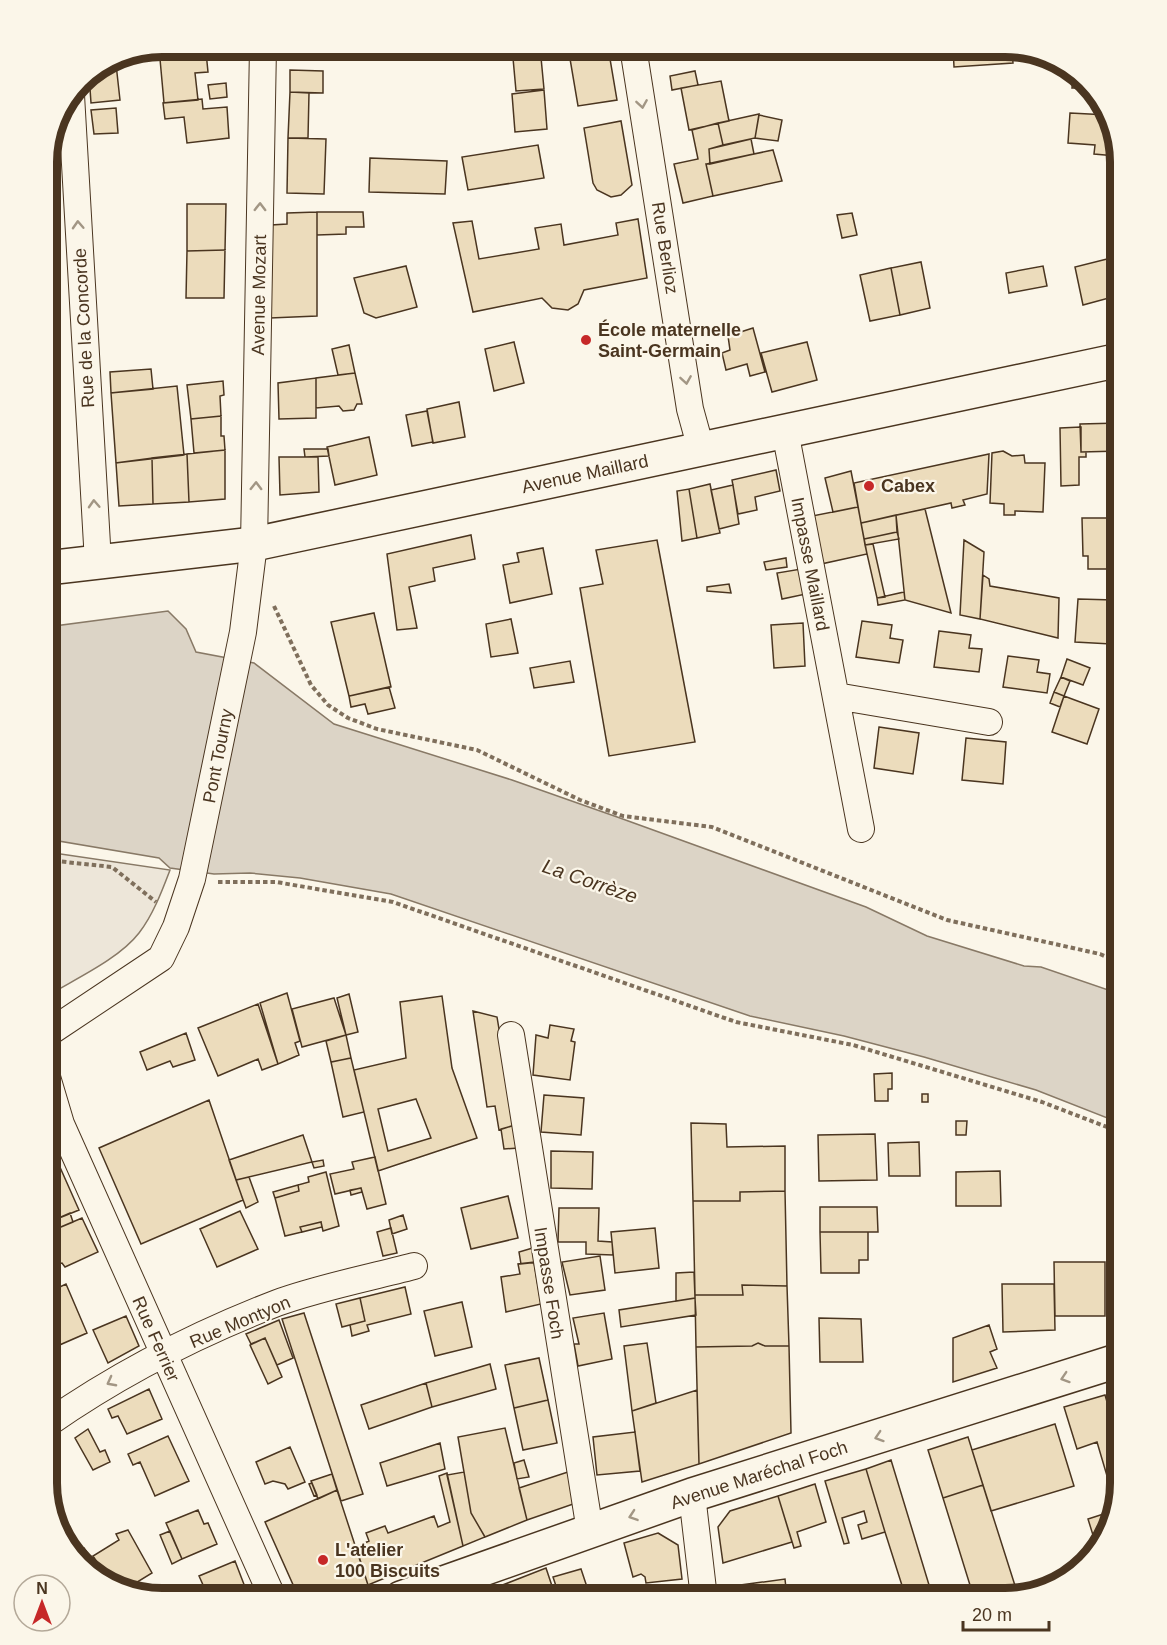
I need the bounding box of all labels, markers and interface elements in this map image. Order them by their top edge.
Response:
one-way arrow [635,99,648,109]
street label: Rue Berlioz [648,200,682,296]
one-way arrow [254,202,267,211]
one-way arrow [72,221,85,230]
street label: Avenue Mozart [248,234,270,356]
street label: Rue de la Concorde [70,248,98,408]
place label: École maternelle Saint-Germain [598,319,741,361]
marker: École maternelle Saint-Germain [579,333,593,347]
one-way arrow [679,375,691,385]
street label: Avenue Maillard [520,451,650,497]
place label: Cabex [881,476,935,496]
marker: Cabex [862,479,876,493]
one-way arrow [250,481,262,490]
street label: Impasse Maillard [787,495,833,633]
one-way arrow [88,499,101,508]
street label: Pont Tourny [199,707,237,805]
water label: La Corrèze [540,854,640,908]
street label: Impasse Foch [530,1226,568,1340]
street label: Rue Montyon [187,1292,293,1352]
street label: Rue Ferrier [128,1293,184,1385]
one-way arrow [1060,1371,1071,1383]
one-way arrow [107,1375,117,1386]
one-way arrow [874,1430,885,1442]
street label: Avenue Maréchal Foch [668,1437,850,1513]
one-way arrow [628,1508,639,1521]
place label: L'atelier 100 Biscuits [335,1540,440,1581]
marker: L'atelier 100 Biscuits [316,1553,330,1567]
north arrow [12,1573,72,1633]
text: N [36,1580,48,1597]
scale bar [963,1594,1048,1632]
text: 20 m [972,1605,1012,1625]

